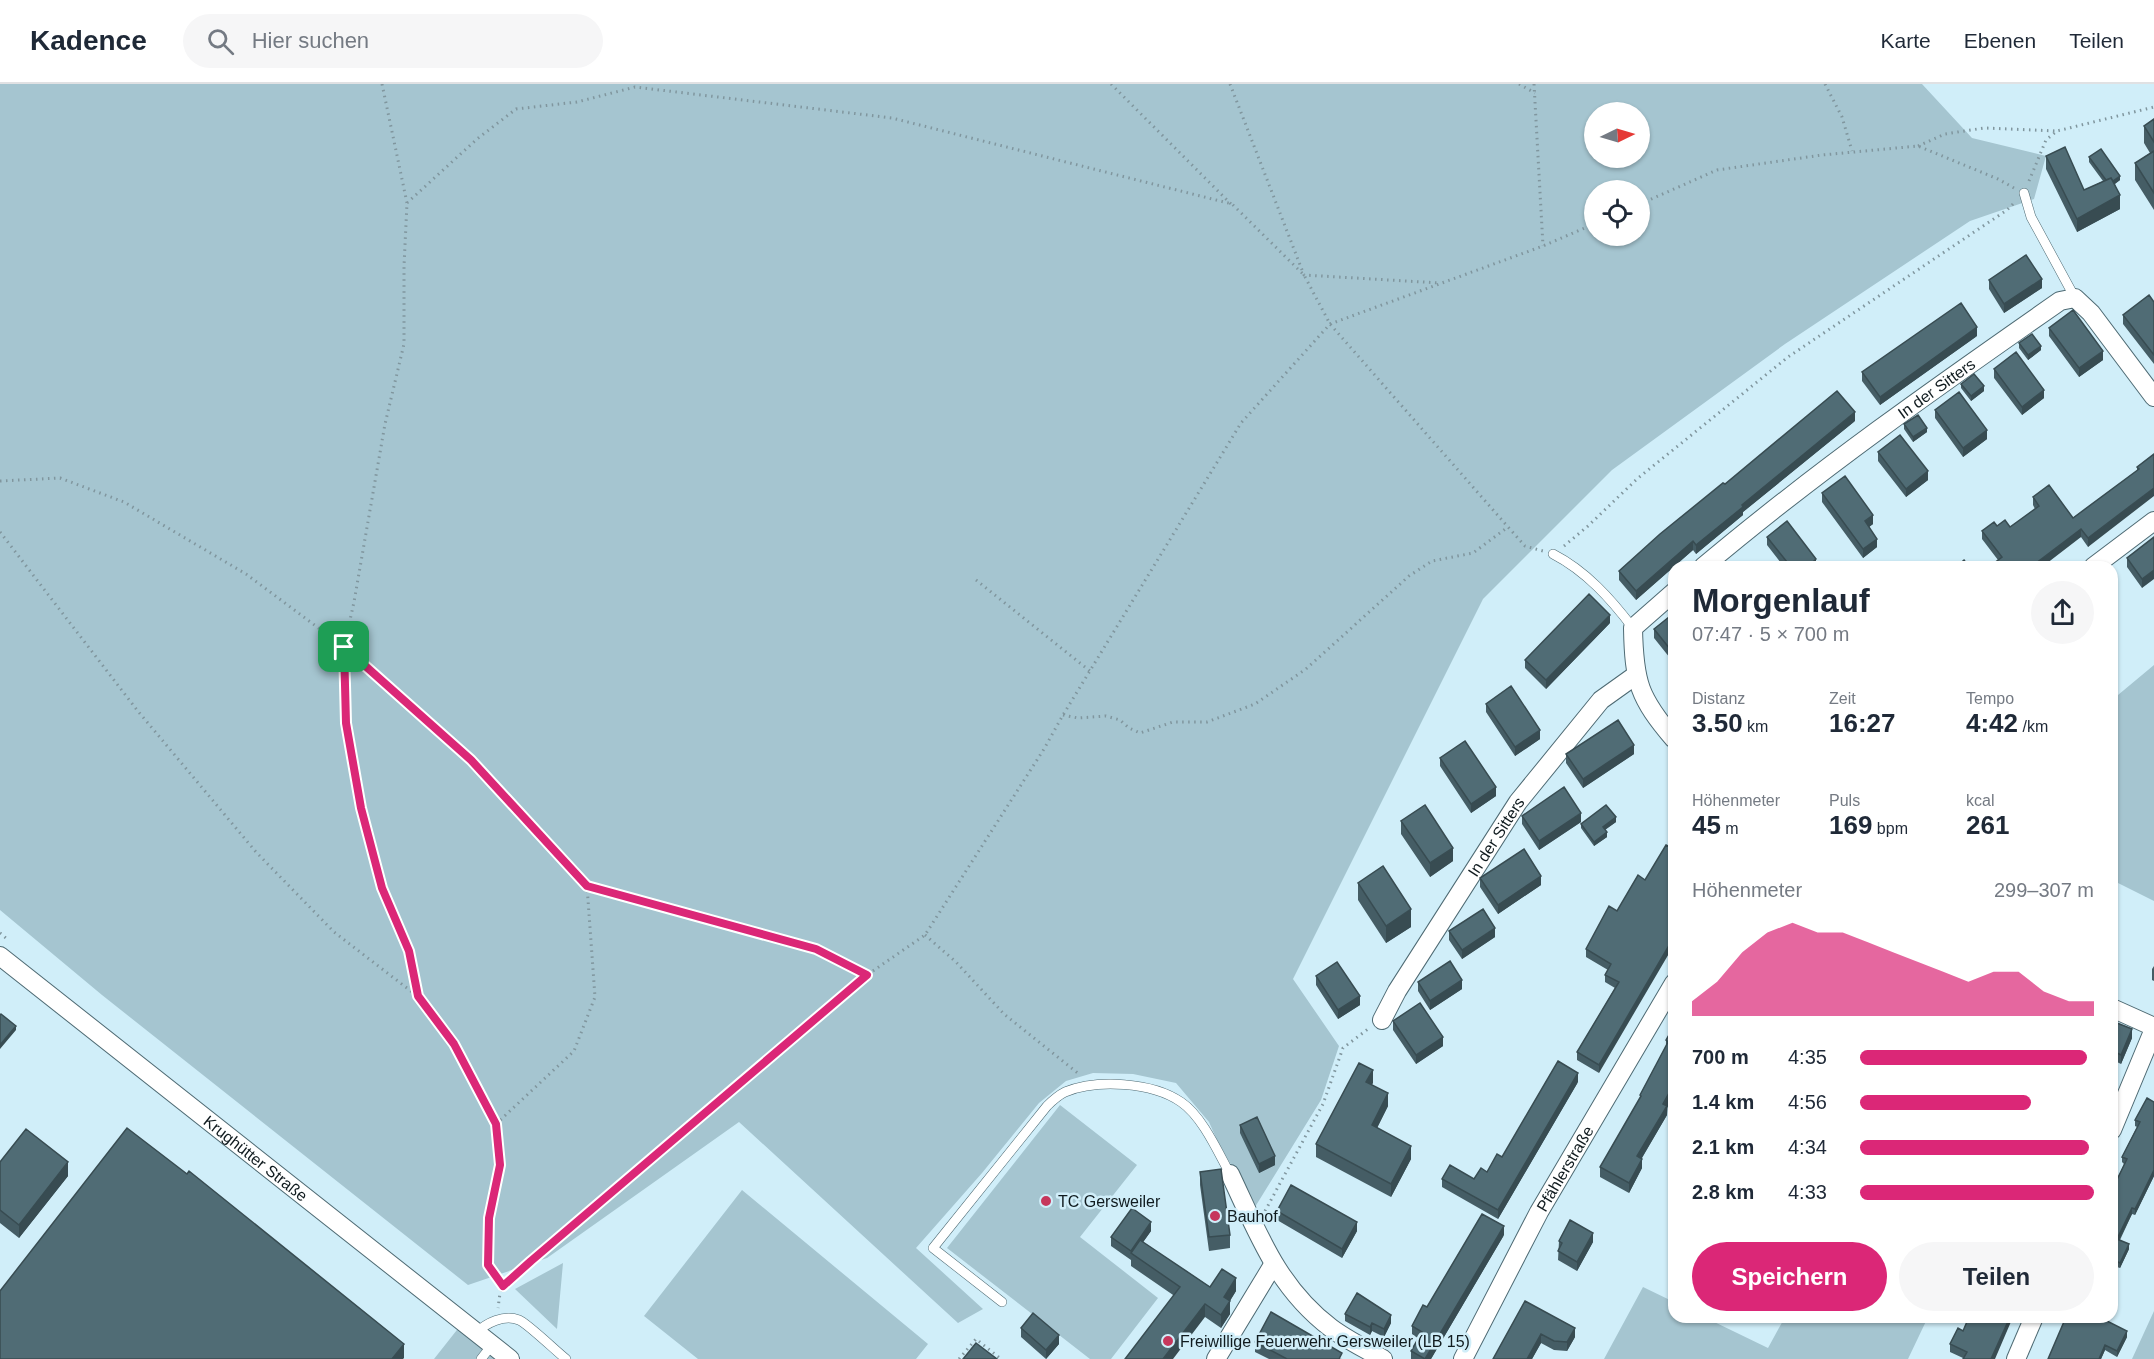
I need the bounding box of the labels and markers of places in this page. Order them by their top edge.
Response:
pin [318,621,369,672]
place label: TC Gersweiler [1058,1193,1161,1210]
marker: TC Gersweiler [1039,1194,1053,1208]
place label: Bauhof [1227,1208,1278,1225]
marker: Bauhof [1208,1209,1222,1223]
place label: Freiwillige Feuerwehr Gersweiler (LB 15) [1180,1333,1470,1350]
marker: Freiwillige Feuerwehr Gersweiler (LB 15) [1161,1334,1175,1348]

